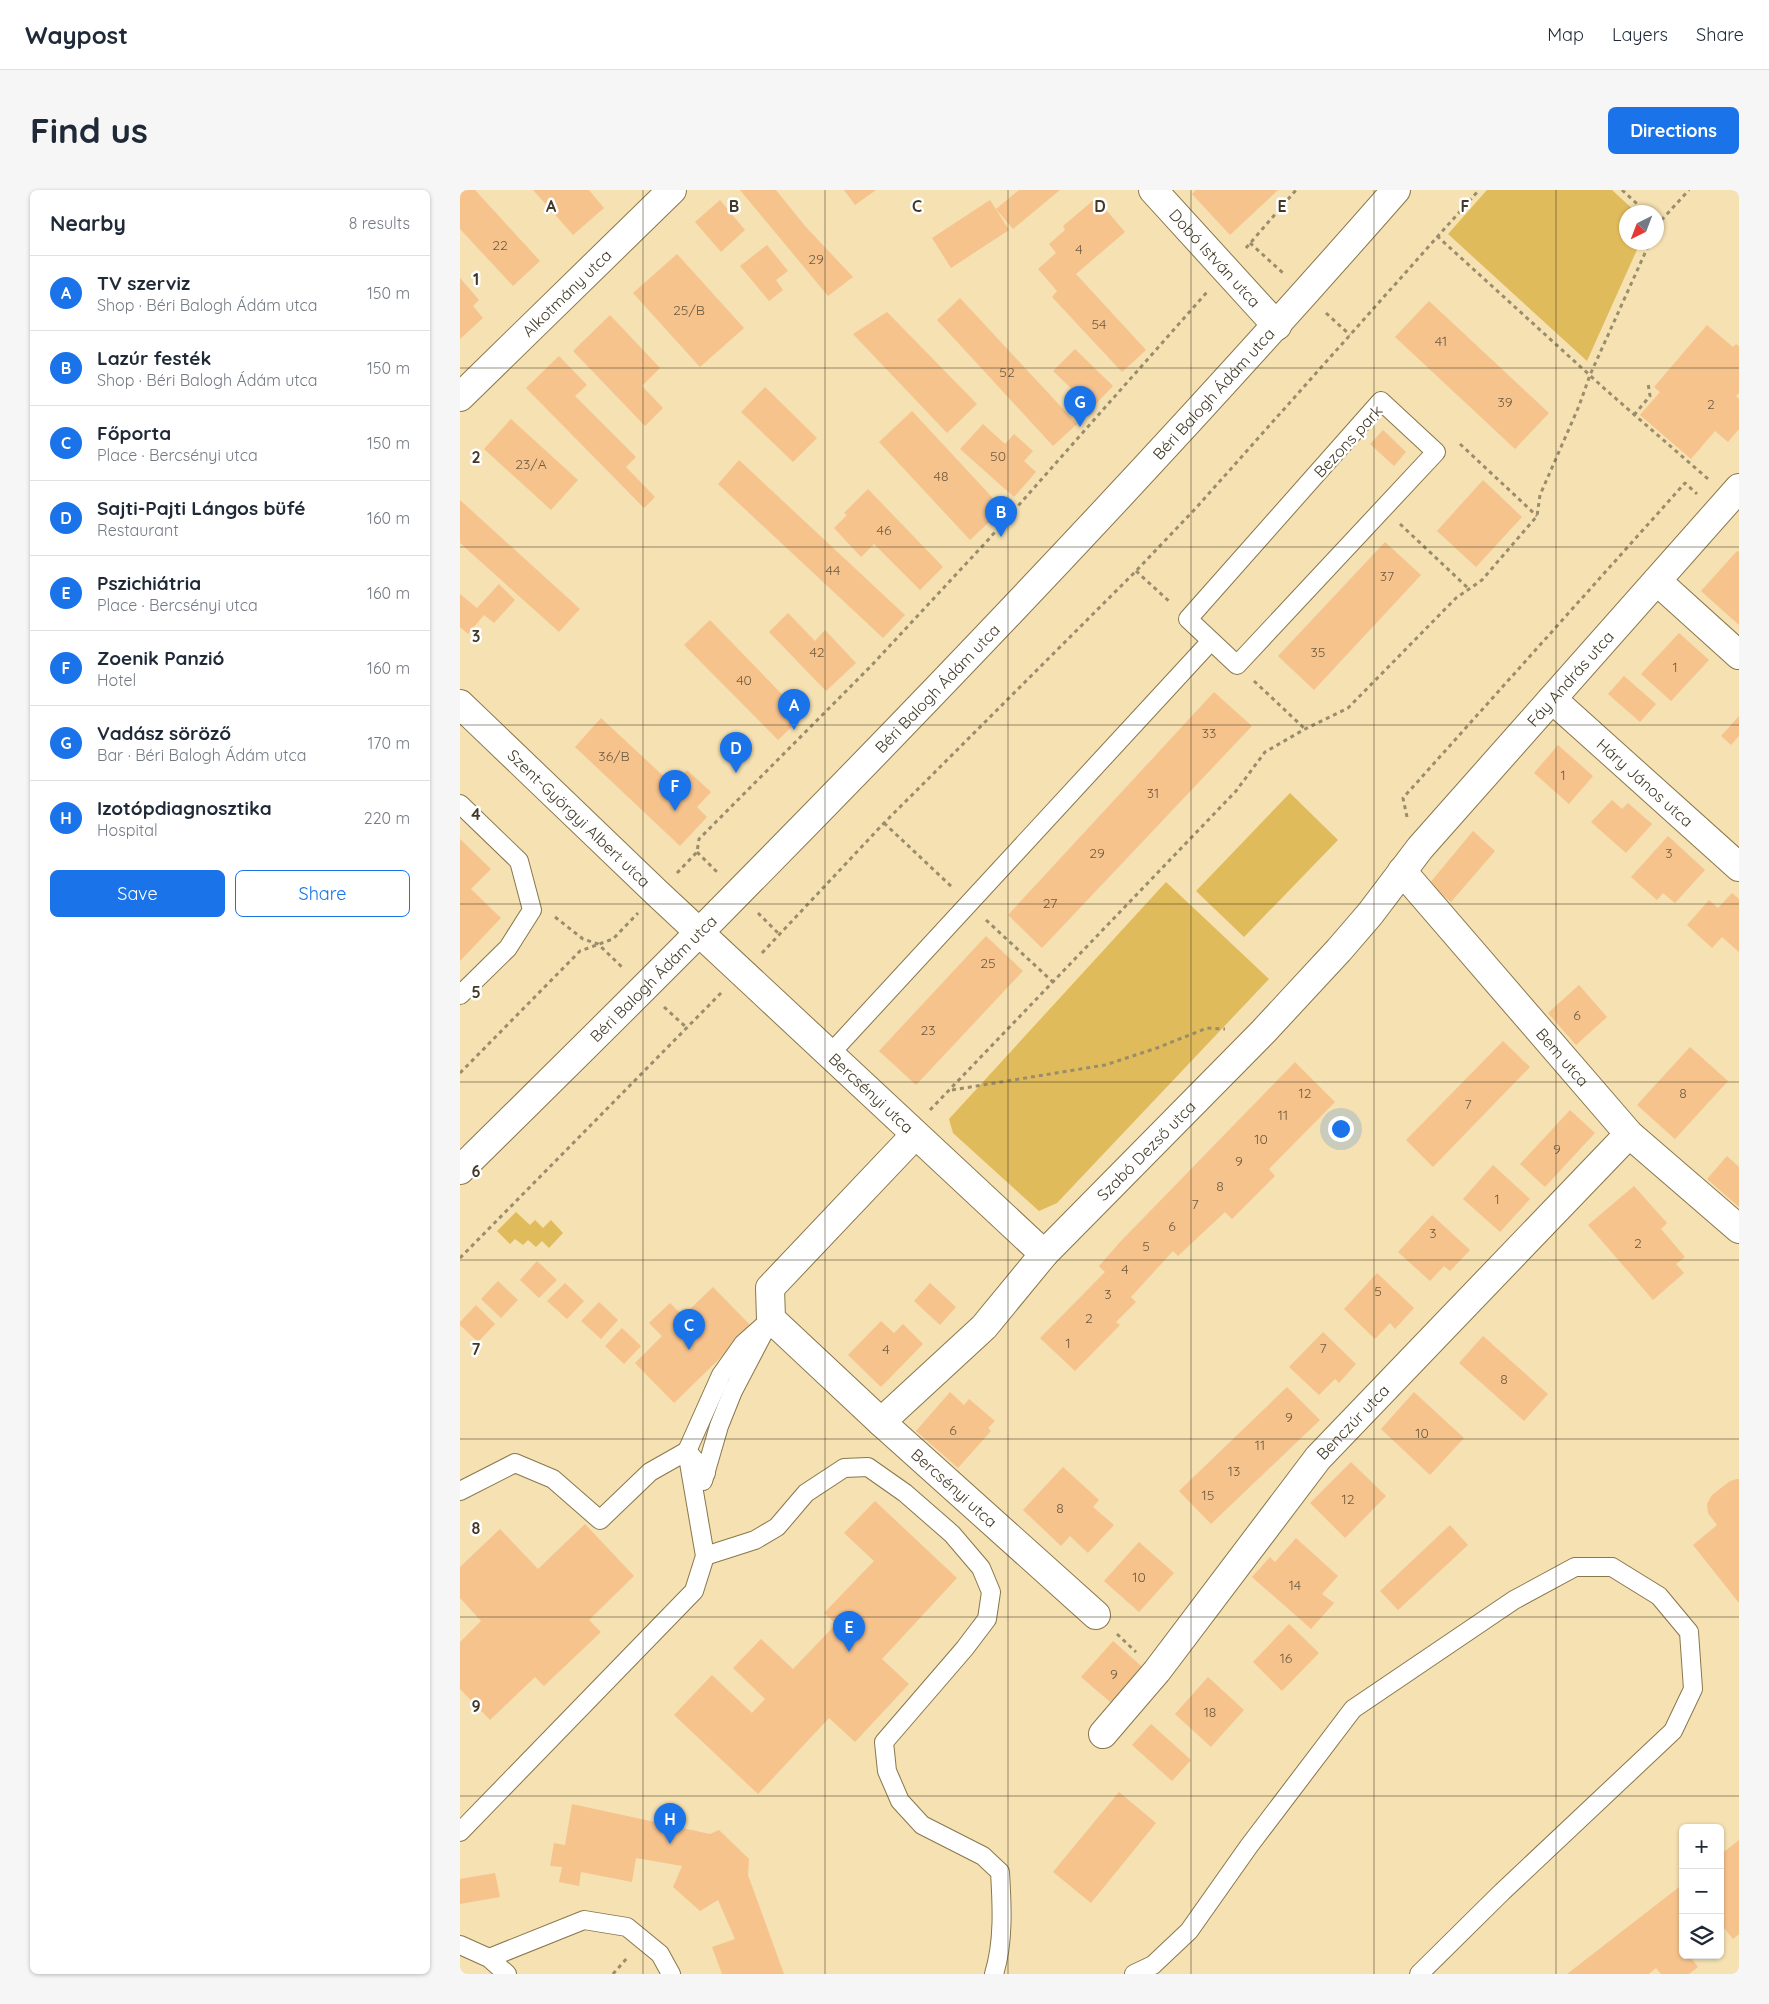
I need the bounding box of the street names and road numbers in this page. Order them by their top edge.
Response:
street label: Dobó István utca [1165,205,1265,311]
street label: Alkotmány utca [518,245,615,341]
street label: Béri Balogh Ádám utca [1148,324,1279,464]
street label: Bezons park [1309,401,1387,481]
street label: Béri Balogh Ádám utca [871,620,1004,757]
street label: Fáy András utca [1522,627,1618,731]
street label: Háry János utca [1593,734,1697,831]
street label: Szent-Györgyi Albert utca [503,745,655,891]
street label: Béri Balogh Ádám utca [585,911,721,1046]
street label: Bem utca [1532,1024,1593,1091]
street label: Bercsényi utca [825,1048,918,1137]
street label: Szabó Dezső utca [1092,1096,1200,1205]
street label: Benczúr utca [1312,1380,1393,1464]
street label: Bercsényi utca [907,1444,1001,1532]

